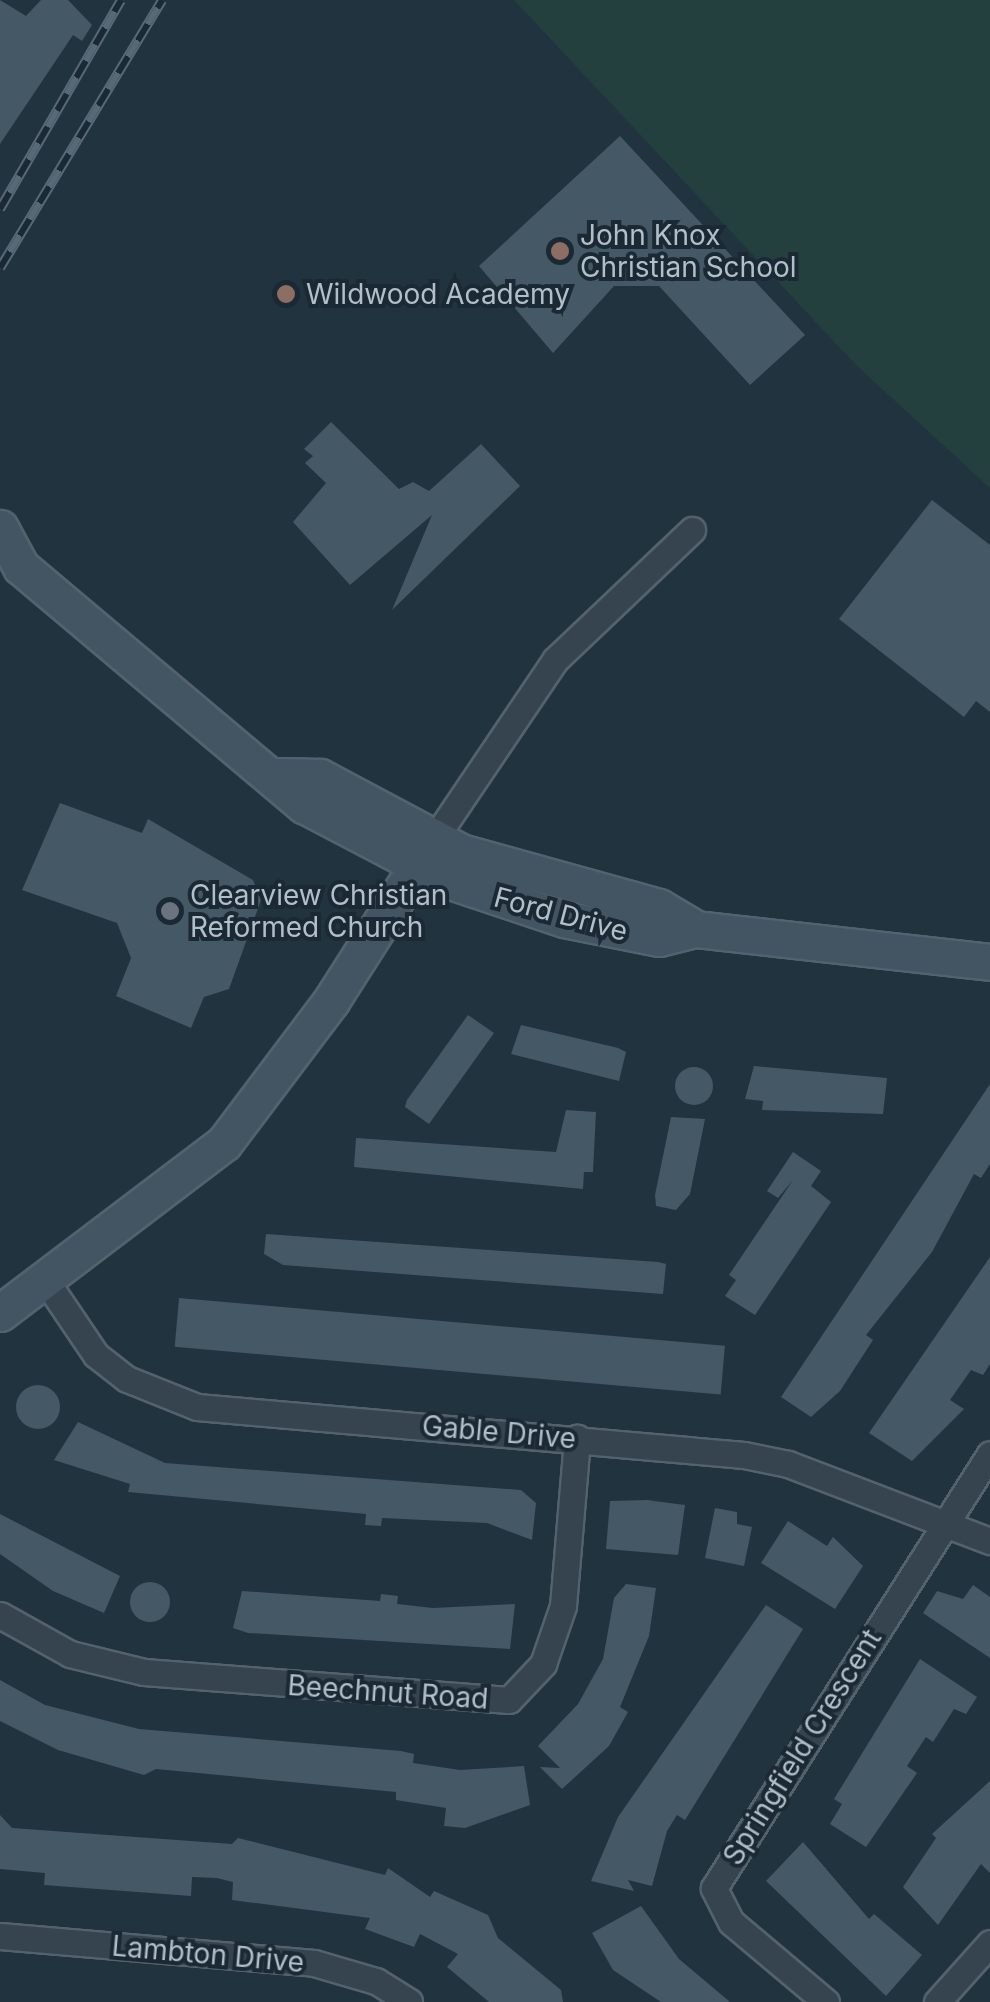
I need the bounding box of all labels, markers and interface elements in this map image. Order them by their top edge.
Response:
place label: John Knox Christian School [580,218,797,284]
marker: John Knox Christian School [549,240,571,262]
place label: Wildwood Academy [306,277,570,311]
marker: Wildwood Academy [275,283,297,305]
place label: Clearview Christian Reformed Church [190,878,447,944]
street label: Ford Drive [491,880,631,948]
marker: Clearview Christian Reformed Church [159,900,181,922]
street label: Gable Drive [421,1409,577,1455]
street label: Springfield Crescent [716,1623,888,1871]
street label: Beechnut Road [286,1668,490,1716]
street label: Lambton Drive [111,1929,305,1979]

